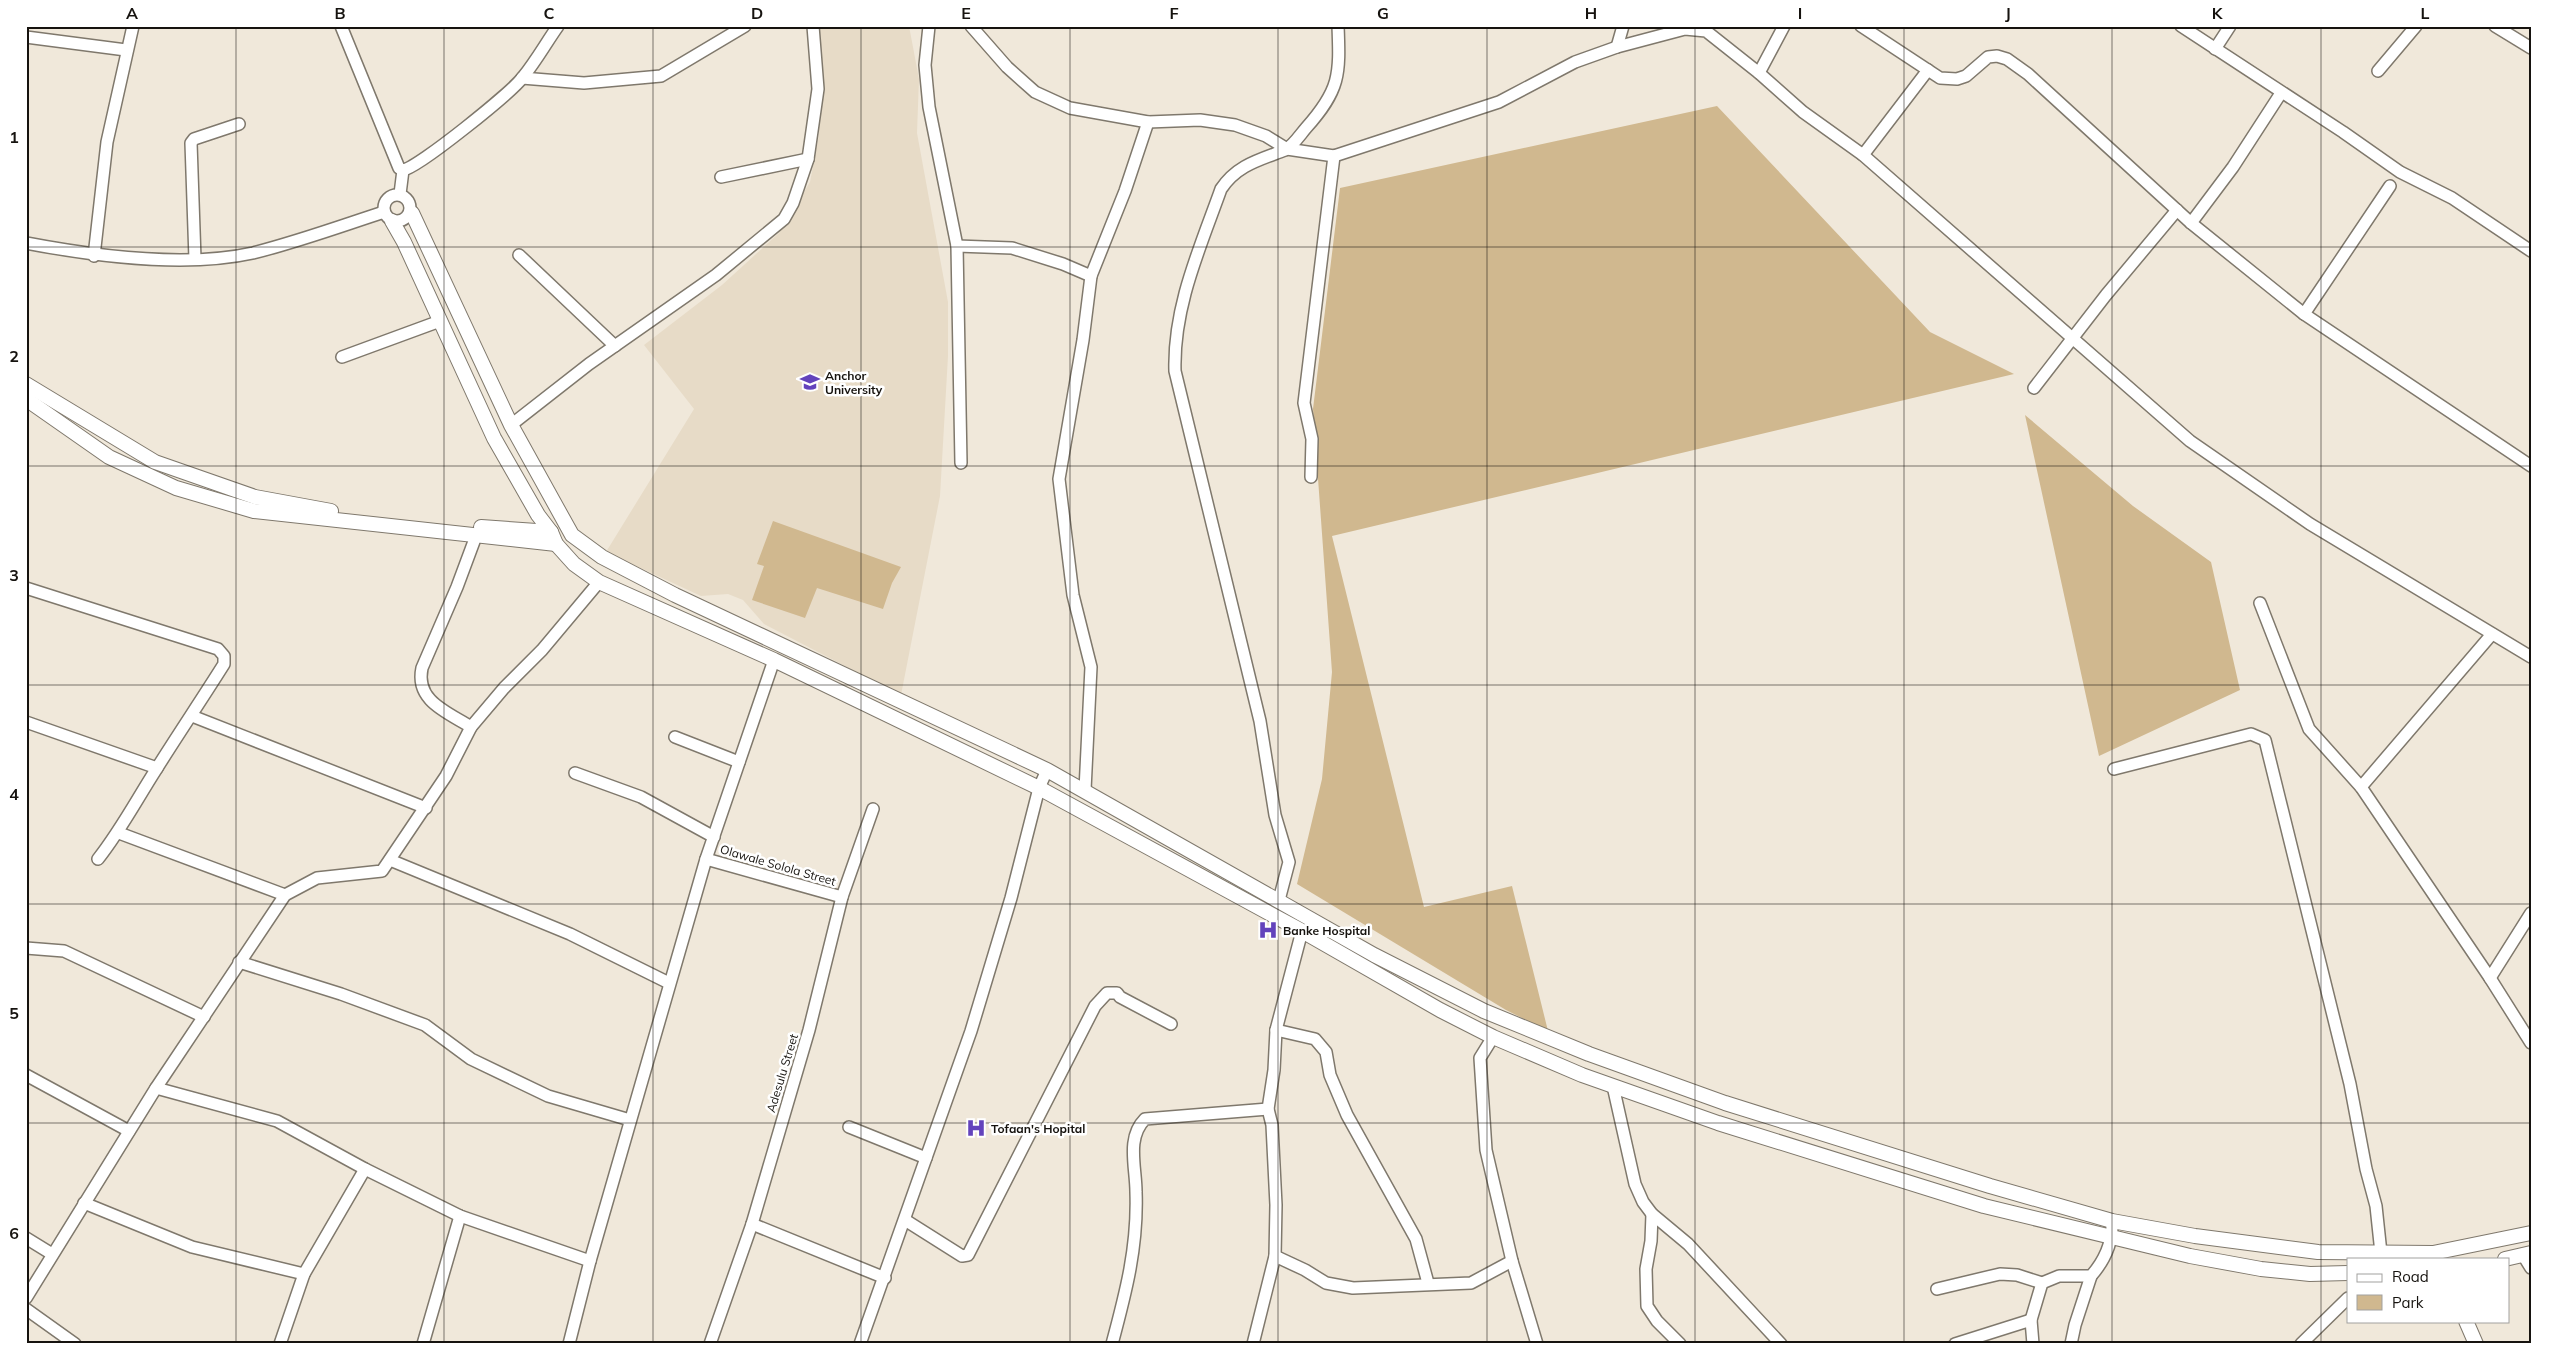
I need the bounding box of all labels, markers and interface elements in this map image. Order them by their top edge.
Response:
text: A [126,3,138,23]
text: B [334,3,346,23]
text: C [544,3,555,23]
text: D [751,3,763,23]
text: E [961,3,971,23]
text: F [1169,3,1179,23]
text: G [1377,3,1389,23]
text: H [1585,3,1597,23]
text: I [1798,3,1802,23]
text: J [2005,3,2011,23]
text: K [2212,3,2224,23]
text: L [2421,3,2430,23]
text: 1 [9,127,19,147]
text: 2 [9,346,19,366]
place label: Anchor University [825,368,883,397]
school or university icon: Anchor University [799,371,821,393]
text: 3 [9,565,19,585]
text: 4 [9,784,19,804]
street label: Olawale Solola Street [718,841,838,889]
hospital icon: Banke Hospital [1257,919,1279,941]
place label: Banke Hospital [1283,923,1370,938]
text: 5 [9,1003,19,1023]
street label: Adesulu Street [763,1032,801,1114]
hospital icon: Tofaan's Hopital [965,1117,987,1139]
place label: Tofaan's Hopital [991,1121,1085,1136]
text: 6 [9,1223,19,1243]
legend [2347,1258,2510,1322]
text: Road [2392,1267,2429,1286]
text: Park [2392,1293,2424,1312]

